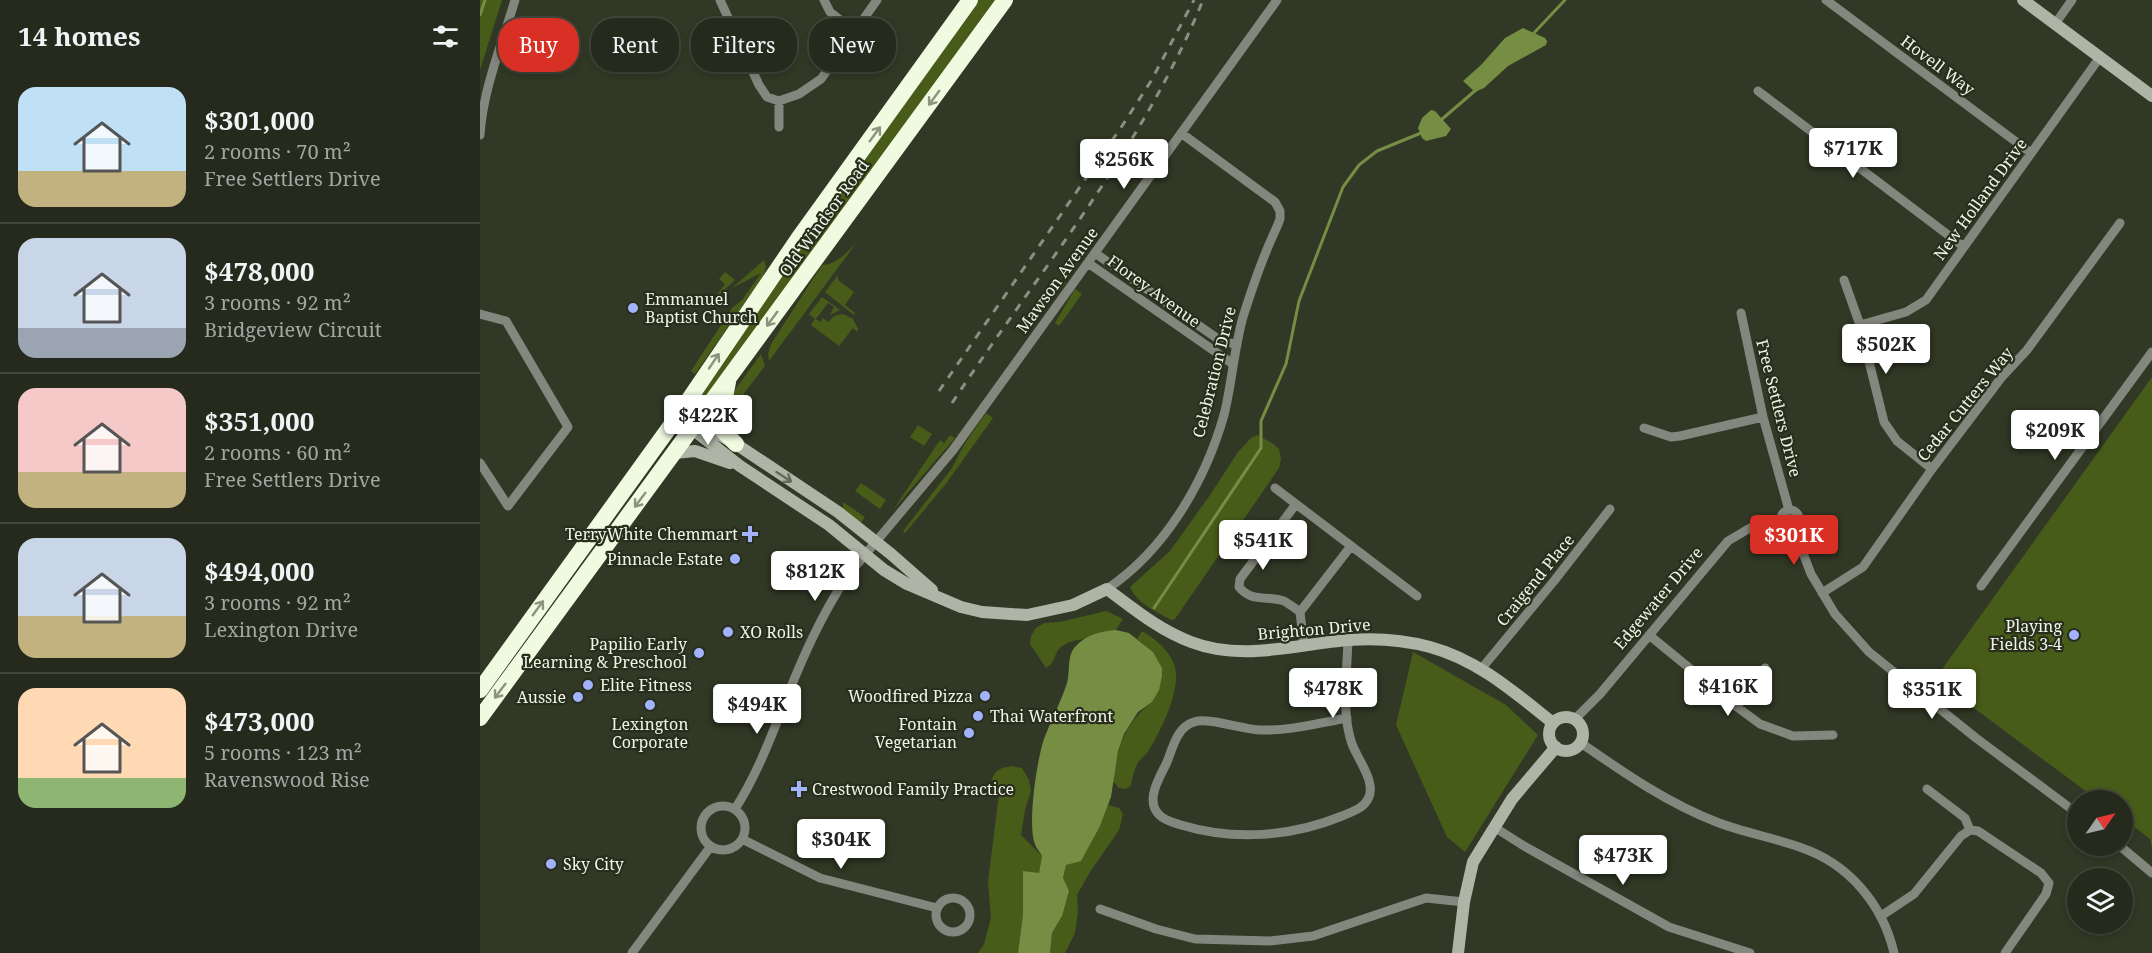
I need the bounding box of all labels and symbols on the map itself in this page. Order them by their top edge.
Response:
street label: Hovell Way [1897,30,1980,101]
one-way arrow [928,90,940,106]
one-way arrow [869,126,881,142]
pin: $717K [1811,128,1895,179]
street label: New Holland Drive [1928,133,2032,265]
pin: $256K [1082,139,1166,190]
street label: Old Windsor Road [774,155,874,281]
street label: Mawson Avenue [1011,223,1103,337]
street label: Florey Avenue [1103,250,1205,332]
place label: Emmanuel Baptist Church [645,288,758,328]
marker: Emmanuel Baptist Church [626,301,640,315]
street label: Celebration Drive [1187,304,1241,440]
one-way arrow [766,310,778,326]
pin: $502K [1844,324,1928,375]
street label: Free Settlers Drive [1751,337,1807,479]
street label: Cedar Cutters Way [1912,342,2019,466]
one-way arrow [707,353,720,370]
pin: $422K [666,395,750,446]
pin: $209K [2013,410,2097,461]
one-way arrow [776,471,792,483]
one-way arrow [634,491,646,507]
pin: $301K [1752,515,1836,566]
pin: $541K [1221,520,1305,571]
place label: TerryWhite Chemmart [565,523,738,545]
marker: TerryWhite Chemmart [743,527,757,541]
street label: Craigend Place [1491,529,1579,631]
street label: Edgewater Drive [1609,542,1707,654]
place label: Pinnacle Estate [607,548,723,570]
pin: $812K [773,551,857,602]
marker: Pinnacle Estate [728,552,742,566]
one-way arrow [532,600,544,616]
street label: Brighton Drive [1257,613,1371,645]
place label: Playing Fields 3-4 [1990,615,2062,655]
place label: XO Rolls [740,621,803,643]
marker: XO Rolls [721,625,735,639]
marker: Playing Fields 3-4 [2067,628,2081,642]
place label: Papilio Early Learning & Preschool [523,633,688,673]
marker: Papilio Early Learning & Preschool [692,646,706,660]
pin: $416K [1686,666,1770,717]
pin: $478K [1291,668,1375,719]
pin: $351K [1890,669,1974,720]
place label: Elite Fitness [600,674,692,696]
marker: Elite Fitness [581,678,595,692]
one-way arrow [494,682,506,698]
pin: $494K [715,684,799,735]
place label: Woodfired Pizza [848,685,973,707]
place label: Aussie [517,686,566,708]
marker: Woodfired Pizza [978,689,992,703]
marker: Aussie [571,690,585,704]
marker: Lexington Corporate [643,698,657,712]
place label: Thai Waterfront [990,705,1114,727]
marker: Thai Waterfront [971,709,985,723]
place label: Lexington Corporate [611,713,689,753]
place label: Fontain Vegetarian [875,713,957,753]
marker: Fontain Vegetarian [962,726,976,740]
place label: Crestwood Family Practice [812,778,1014,800]
marker: Crestwood Family Practice [790,780,808,798]
north arrow [2067,790,2133,856]
pin: $304K [799,819,883,870]
pin: $473K [1581,835,1665,886]
place label: Sky City [563,853,625,875]
marker: Sky City [544,857,558,871]

